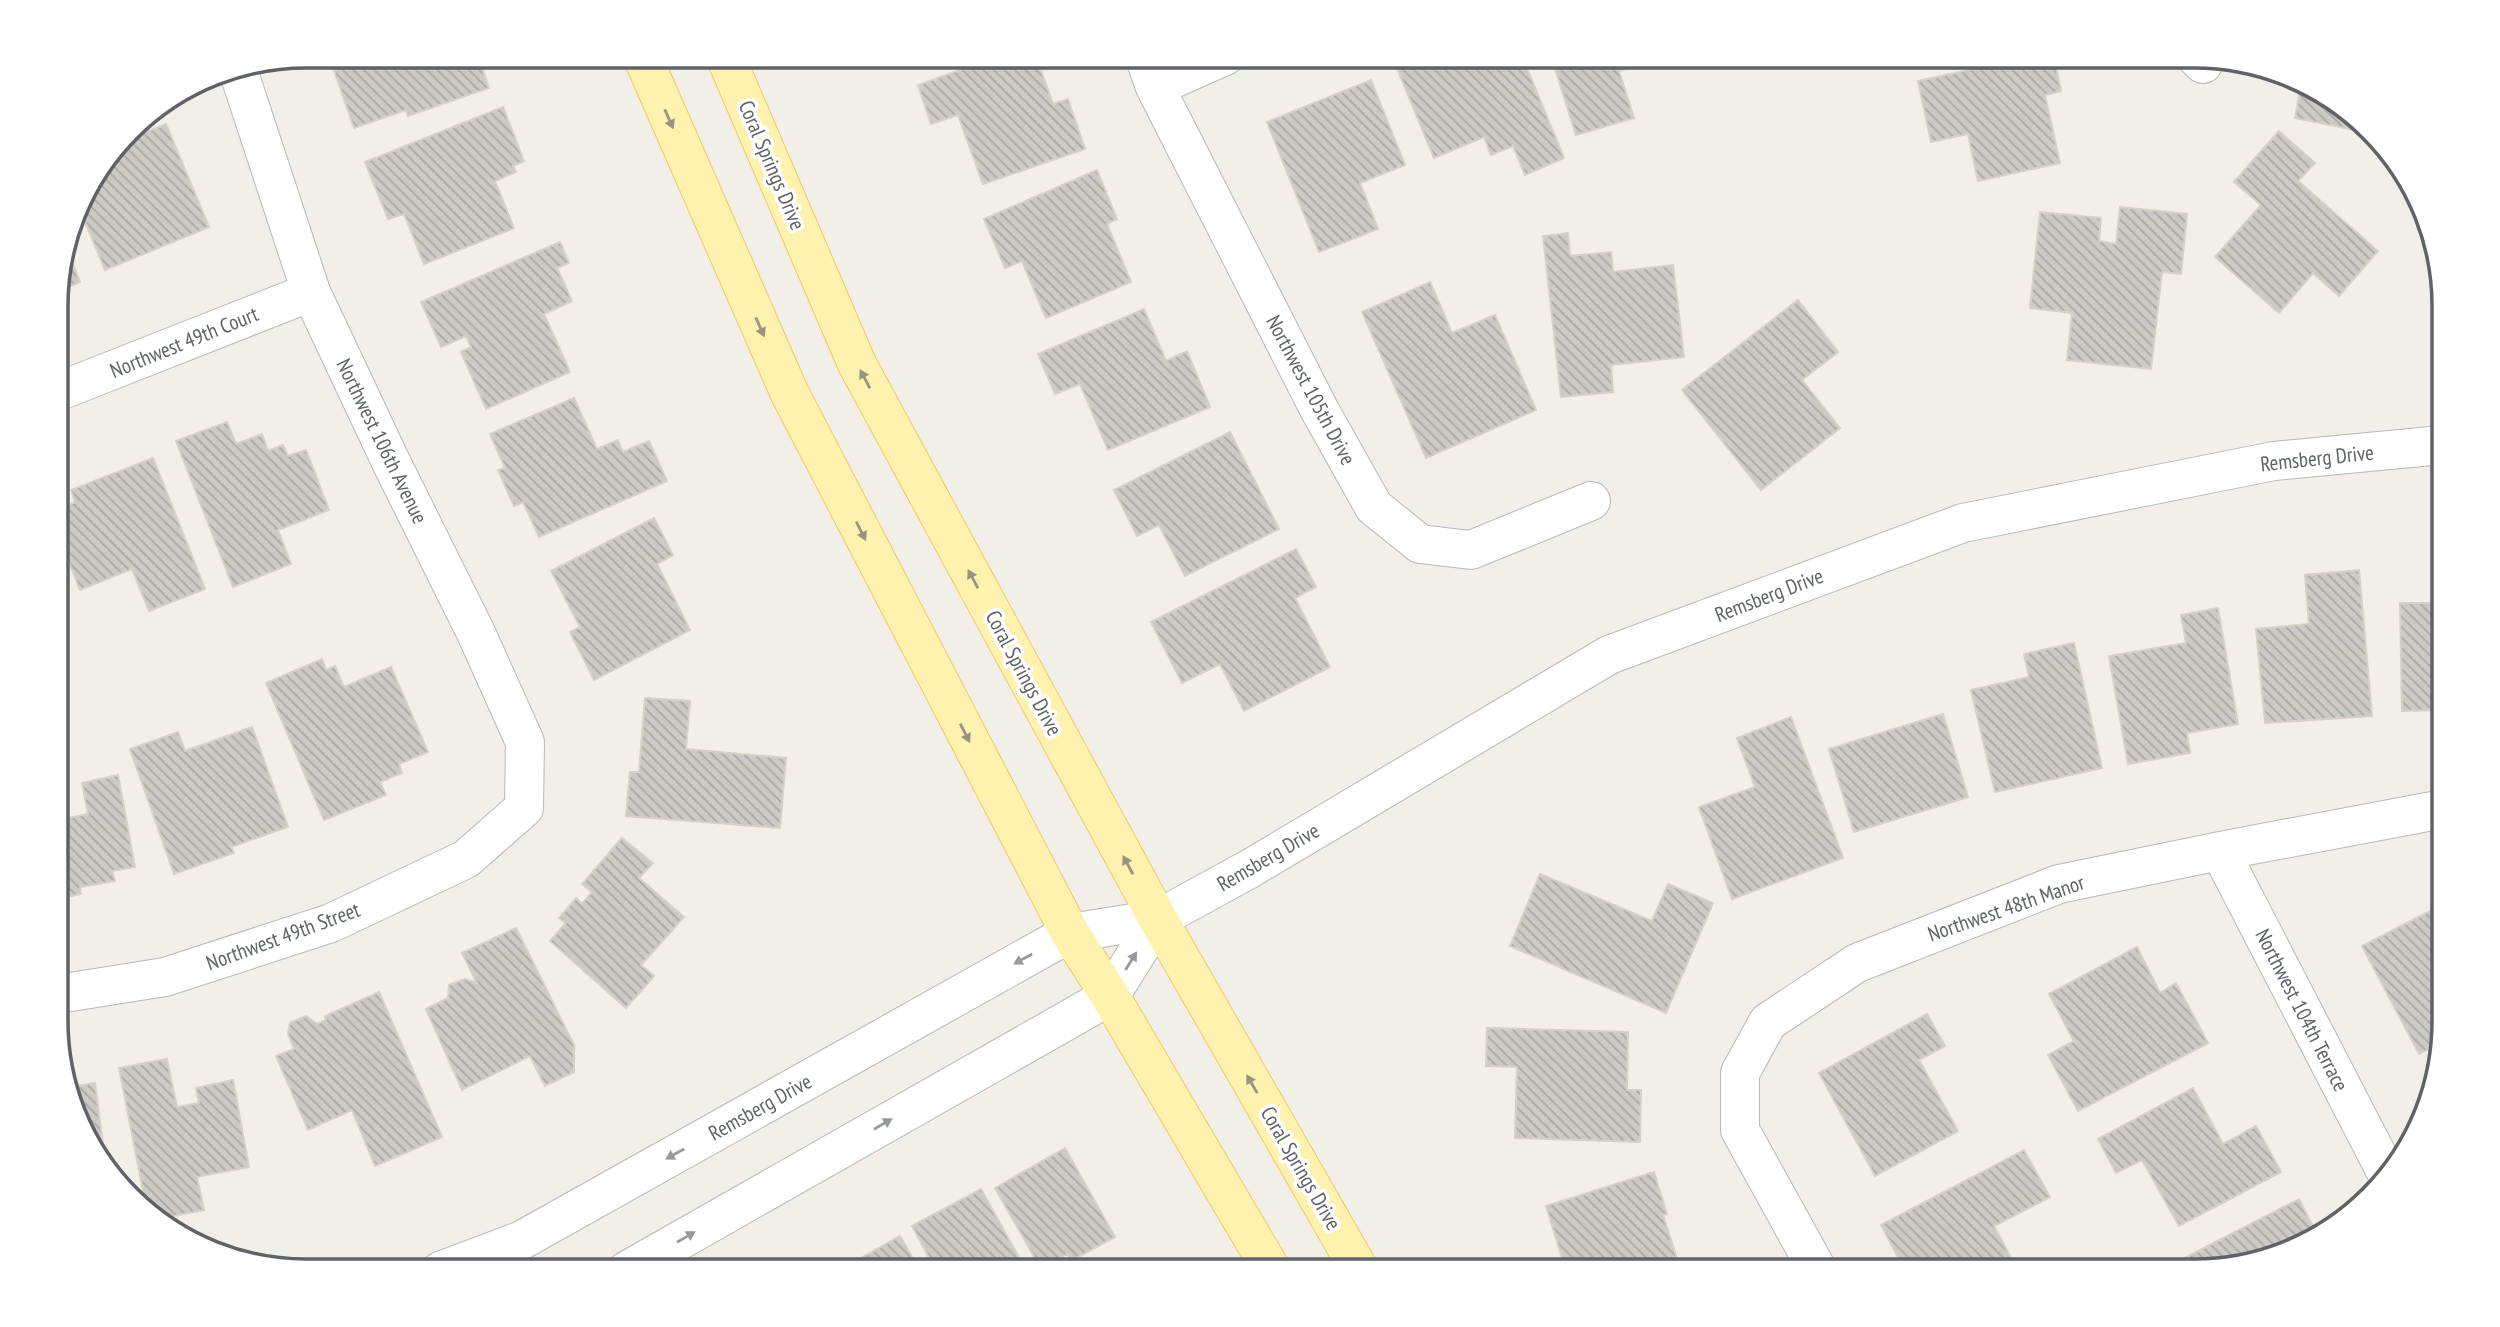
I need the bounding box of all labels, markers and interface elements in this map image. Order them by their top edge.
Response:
street label: Coral Springs Drive [733,96,811,234]
one-way arrow [664,108,675,129]
street label: Northwest 49th Court [106,300,262,384]
street label: Northwest 105th Drive [1260,310,1362,470]
one-way arrow [754,317,766,337]
street label: Northwest 106th Avenue [330,354,434,528]
one-way arrow [859,369,871,388]
street label: Remsberg Drive [2259,439,2375,477]
one-way arrow [855,521,866,541]
street label: Remsberg Drive [1711,562,1827,628]
one-way arrow [968,568,980,588]
street label: Coral Springs Drive [980,606,1068,740]
one-way arrow [960,723,971,743]
street label: Remsberg Drive [1212,817,1324,897]
one-way arrow [1123,855,1134,875]
street label: Northwest 48th Manor [1924,868,2088,947]
street label: Northwest 49th Street [202,896,364,976]
street label: Northwest 104th Terrace [2249,924,2355,1096]
one-way arrow [1013,952,1033,964]
one-way arrow [1125,952,1138,971]
street label: Remsberg Drive [704,1068,816,1146]
one-way arrow [1246,1075,1259,1094]
street label: Coral Springs Drive [1255,1101,1347,1235]
one-way arrow [874,1118,893,1131]
one-way arrow [666,1148,685,1160]
one-way arrow [676,1231,695,1243]

